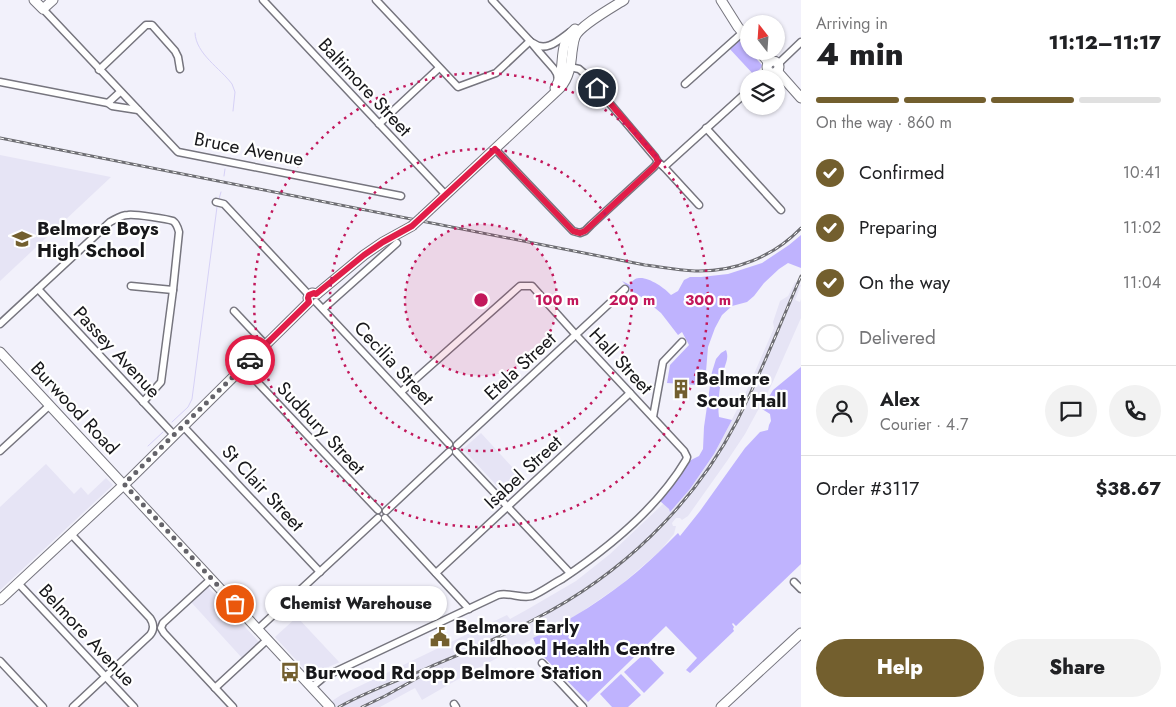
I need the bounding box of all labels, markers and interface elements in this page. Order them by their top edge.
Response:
text: Arriving in [816,12,888,35]
north arrow [740,15,785,60]
map controls [740,15,785,115]
text: 11:12–11:17 [1048,29,1161,56]
text: 4 min [816,31,904,77]
street label: Baltimore Street [312,32,418,143]
pin [576,67,618,109]
button: layers [740,70,785,115]
icon: home [583,74,611,102]
text: On the way · 860 m [816,111,952,134]
street label: Bruce Avenue [192,125,306,173]
icon: check [816,159,844,187]
text: Confirmed [859,159,945,186]
text: 10:41 [1123,161,1161,184]
icon: check [816,214,844,242]
text: Preparing [859,214,937,241]
place label: Belmore Boys High School [37,215,159,264]
text: 11:02 [1123,216,1161,239]
school or university icon: Belmore Boys High School [11,228,33,250]
icon: check [816,269,844,297]
text: On the way [859,269,950,296]
text: 11:04 [1123,271,1161,294]
text: 100 m [535,289,579,311]
text: 200 m [609,289,655,311]
text: 300 m [685,289,731,311]
centre of rings [472,291,490,309]
street label: Passey Avenue [67,300,167,404]
street label: Cecilia Street [348,315,440,411]
street label: Hall Street [583,322,659,401]
text: Delivered [859,324,936,351]
street label: Etela Street [478,325,562,406]
courier [225,335,275,385]
icon: car [236,346,264,374]
street label: Burwood Road [25,355,125,461]
place label: Belmore Scout Hall [696,365,787,414]
street label: Sudbury Street [271,375,372,481]
building icon: Belmore Scout Hall [670,378,692,400]
button: person [816,385,868,437]
button: chat [1045,385,1097,437]
button: phone [1109,385,1161,437]
text: Alex [880,386,920,413]
text: Courier · 4.7 [880,413,968,436]
street label: Isabel Street [478,429,568,515]
street label: St Clair Street [216,439,311,538]
text: Order #3117 [816,475,919,502]
text: $38.67 [1095,475,1161,502]
street label: Belmore Avenue [33,578,142,692]
pin [214,583,256,625]
callout: Chemist Warehouse [265,586,448,622]
icon: bag [221,590,249,618]
text: Chemist Warehouse [280,592,432,615]
place label: Belmore Early Childhood Health Centre [455,613,675,662]
public building icon: Belmore Early Childhood Health Centre [429,626,451,648]
button: Help [816,639,984,697]
button: Share [994,639,1161,697]
place label: Burwood Rd opp Belmore Station [305,659,602,686]
bus stop icon: Burwood Rd opp Belmore Station [279,661,301,683]

